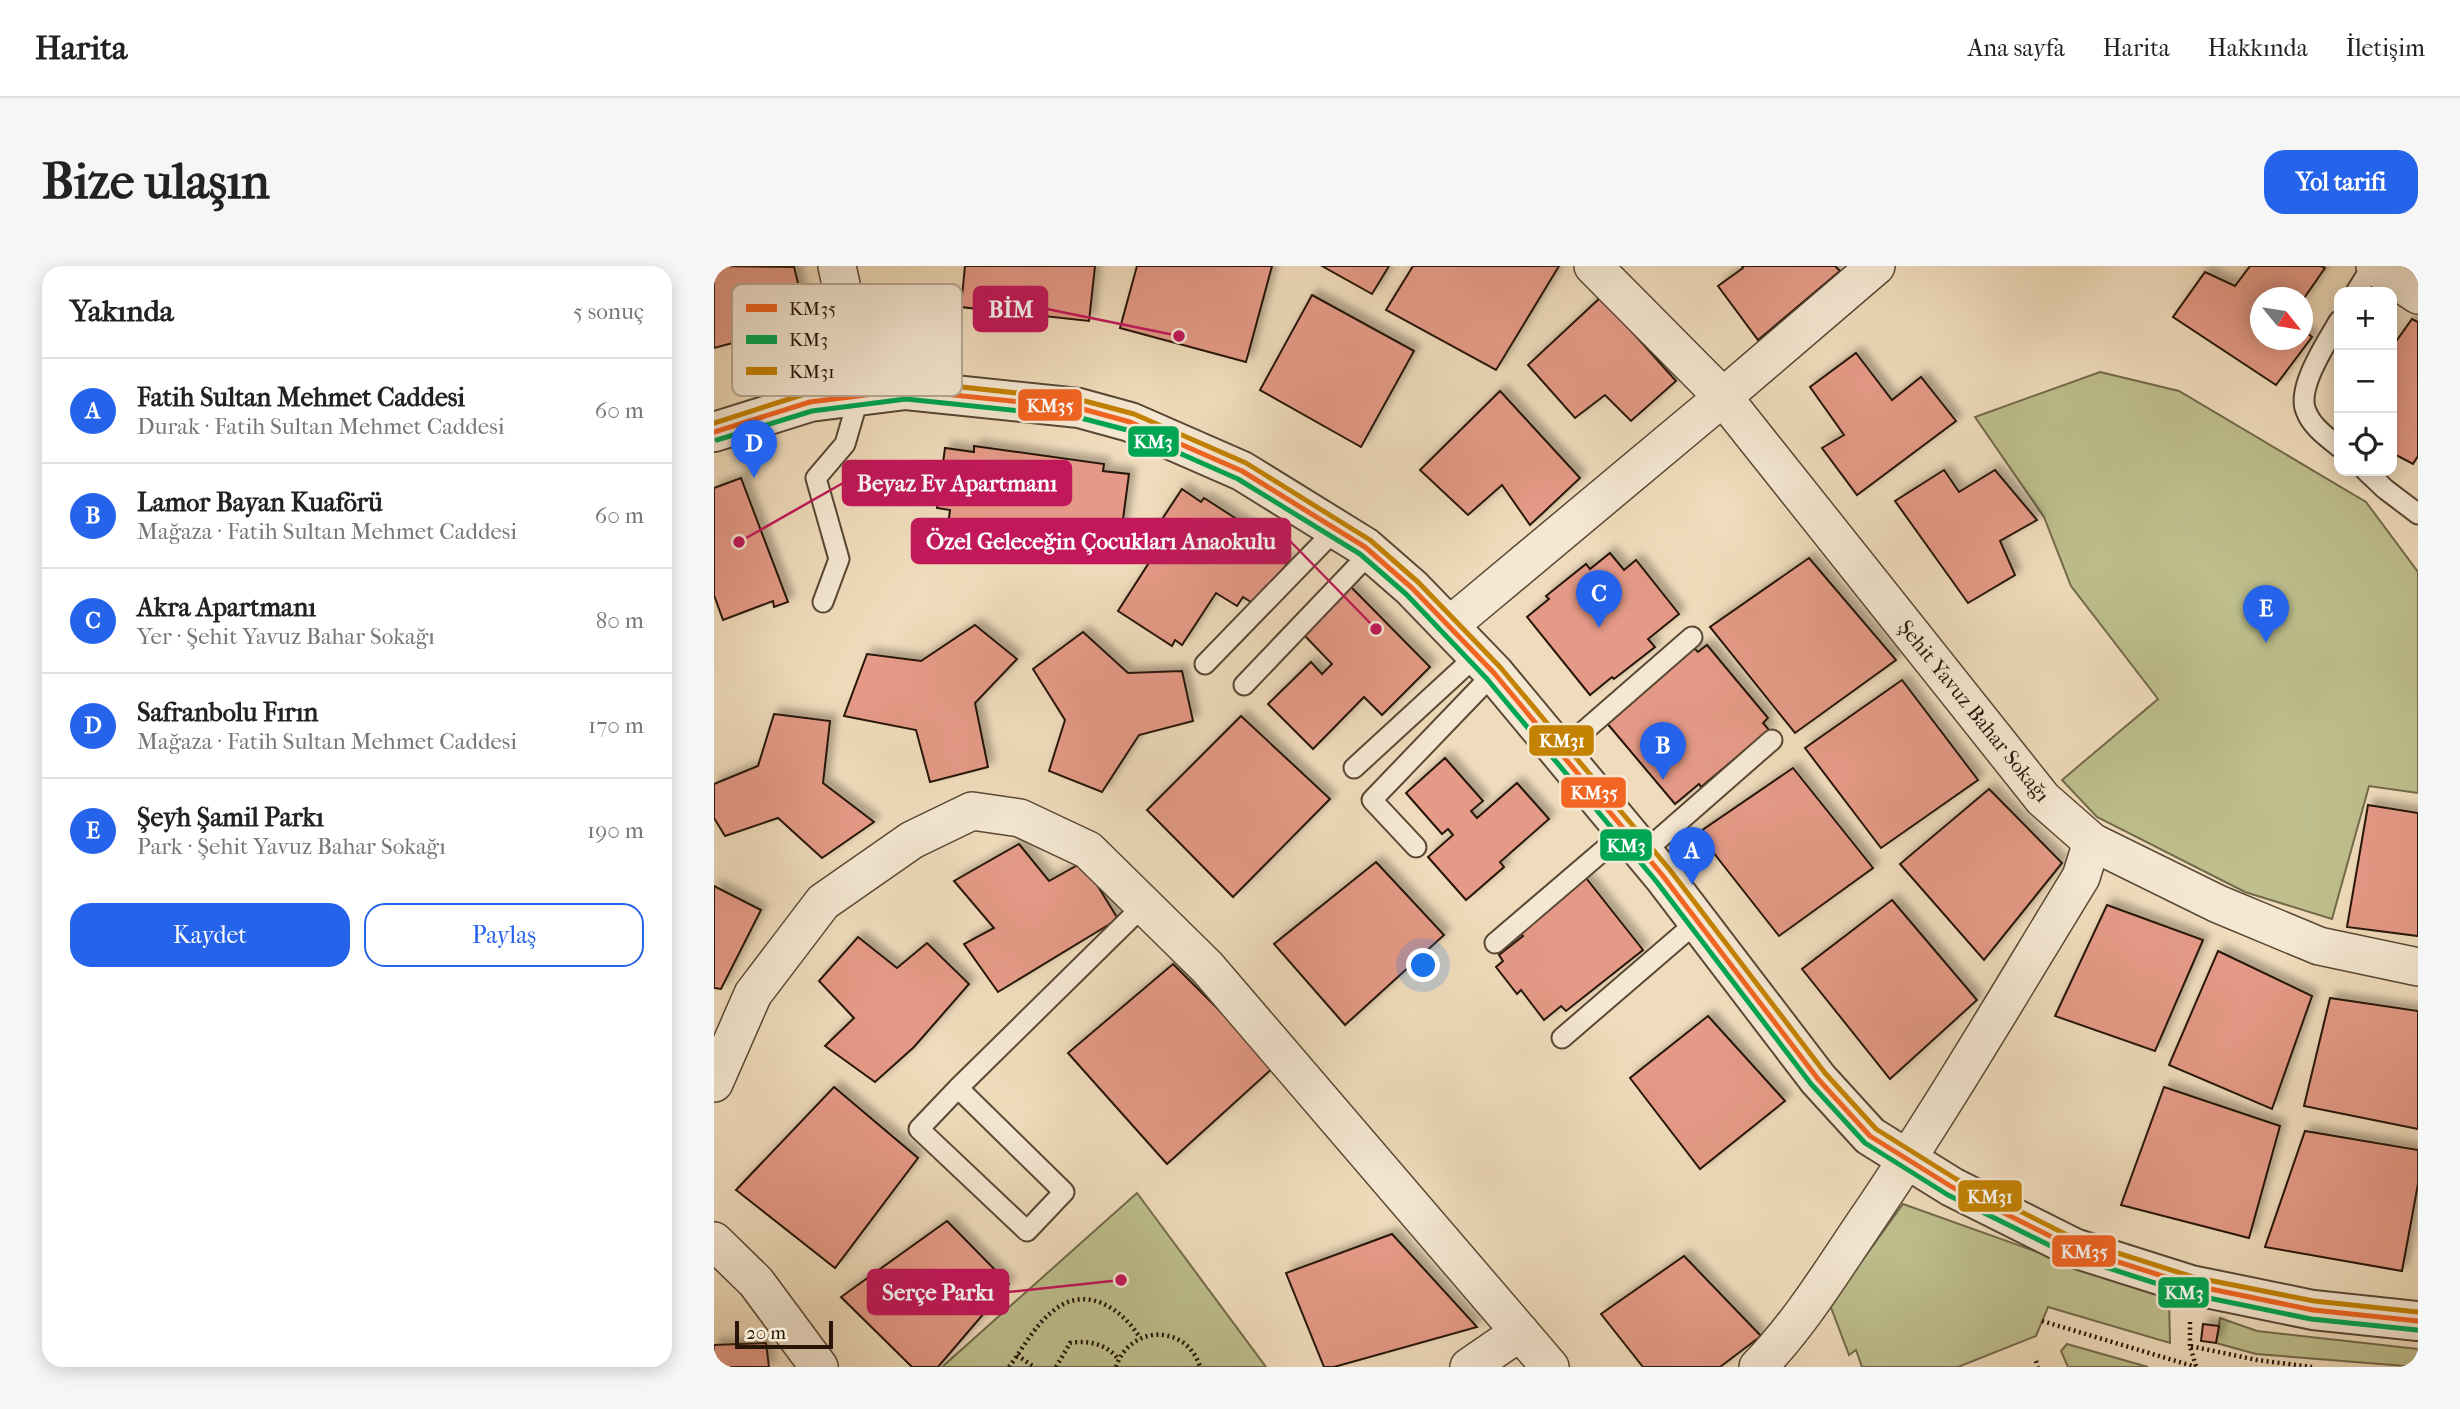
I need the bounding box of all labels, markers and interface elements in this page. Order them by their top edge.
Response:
text: Harita [35,29,127,68]
text: Ana sayfa [1968,34,2065,62]
text: Harita [2103,34,2170,62]
text: Hakkında [2208,34,2308,62]
text: İletişim [2346,34,2425,62]
button: Yol tarifi [2264,150,2418,214]
text: Bize ulaşın [42,153,270,211]
legend [732,284,962,396]
callout: BİM [974,287,1047,331]
north arrow [2250,287,2313,350]
map controls [2334,287,2397,476]
button: + [2334,287,2397,350]
text: Yakında [70,294,174,329]
text: BİM [989,295,1033,323]
text: 5 sonuç [573,298,644,325]
text: KM35 [789,298,836,320]
text: KM3 [789,329,828,351]
button: − [2334,350,2397,413]
text: KM31 [789,361,835,383]
text: Fatih Sultan Mehmet Caddesi [137,382,465,413]
line badge: KM35 [1017,388,1083,422]
text: KM35 [1026,395,1074,417]
text: A [86,397,100,424]
text: 60 m [595,397,644,424]
text: Durak · Fatih Sultan Mehmet Caddesi [137,413,505,440]
button: locate [2334,413,2397,476]
pin: D [731,420,777,478]
line badge: KM3 [1127,425,1180,458]
text: KM3 [1134,431,1173,453]
callout: Beyaz Ev Apartmanı [843,461,1071,505]
text: Beyaz Ev Apartmanı [857,470,1057,497]
text: Lamor Bayan Kuaförü [137,487,383,518]
text: B [86,502,100,529]
text: 60 m [595,502,644,529]
text: Mağaza · Fatih Sultan Mehmet Caddesi [137,518,517,545]
callout: Özel Geleceğin Çocukları Anaokulu [912,519,1290,563]
text: Özel Geleceğin Çocukları Anaokulu [926,527,1277,556]
pin: C [1576,570,1622,628]
pin: E [2243,585,2289,643]
text: Akra Apartmanı [137,592,316,623]
text: C [85,607,101,634]
text: 80 m [596,607,644,634]
street label: Şehit Yavuz Bahar Sokağı [1893,615,2055,807]
text: Yer · Şehit Yavuz Bahar Sokağı [137,623,435,650]
text: Safranbolu Fırın [137,697,318,728]
text: D [84,712,102,739]
text: 170 m [588,712,644,739]
pin: B [1640,722,1686,780]
line badge: KM31 [1528,724,1595,757]
text: Mağaza · Fatih Sultan Mehmet Caddesi [137,728,517,755]
text: KM31 [1539,730,1585,752]
line badge: KM35 [1560,776,1627,809]
text: KM35 [1570,782,1618,804]
text: Şeyh Şamil Parkı [137,802,324,833]
text: E [86,817,100,844]
text: 190 m [587,817,644,844]
pin: A [1669,827,1715,885]
line badge: KM3 [1599,828,1653,862]
text: Park · Şehit Yavuz Bahar Sokağı [137,833,446,860]
text: KM3 [1607,835,1646,857]
button: Kaydet [70,903,350,967]
button: Paylaş [364,903,644,967]
your location [1406,948,1440,982]
line badge: KM31 [1957,1179,2023,1213]
text: KM31 [1967,1186,2013,1208]
line badge: KM35 [2051,1234,2117,1268]
text: KM35 [2060,1241,2108,1263]
callout: Serçe Parkı [868,1270,1008,1314]
line badge: KM3 [2157,1276,2210,1309]
text: Serçe Parkı [882,1279,994,1306]
text: KM3 [2165,1282,2204,1304]
scale bar [735,1318,833,1350]
text: 20 m [746,1322,786,1344]

